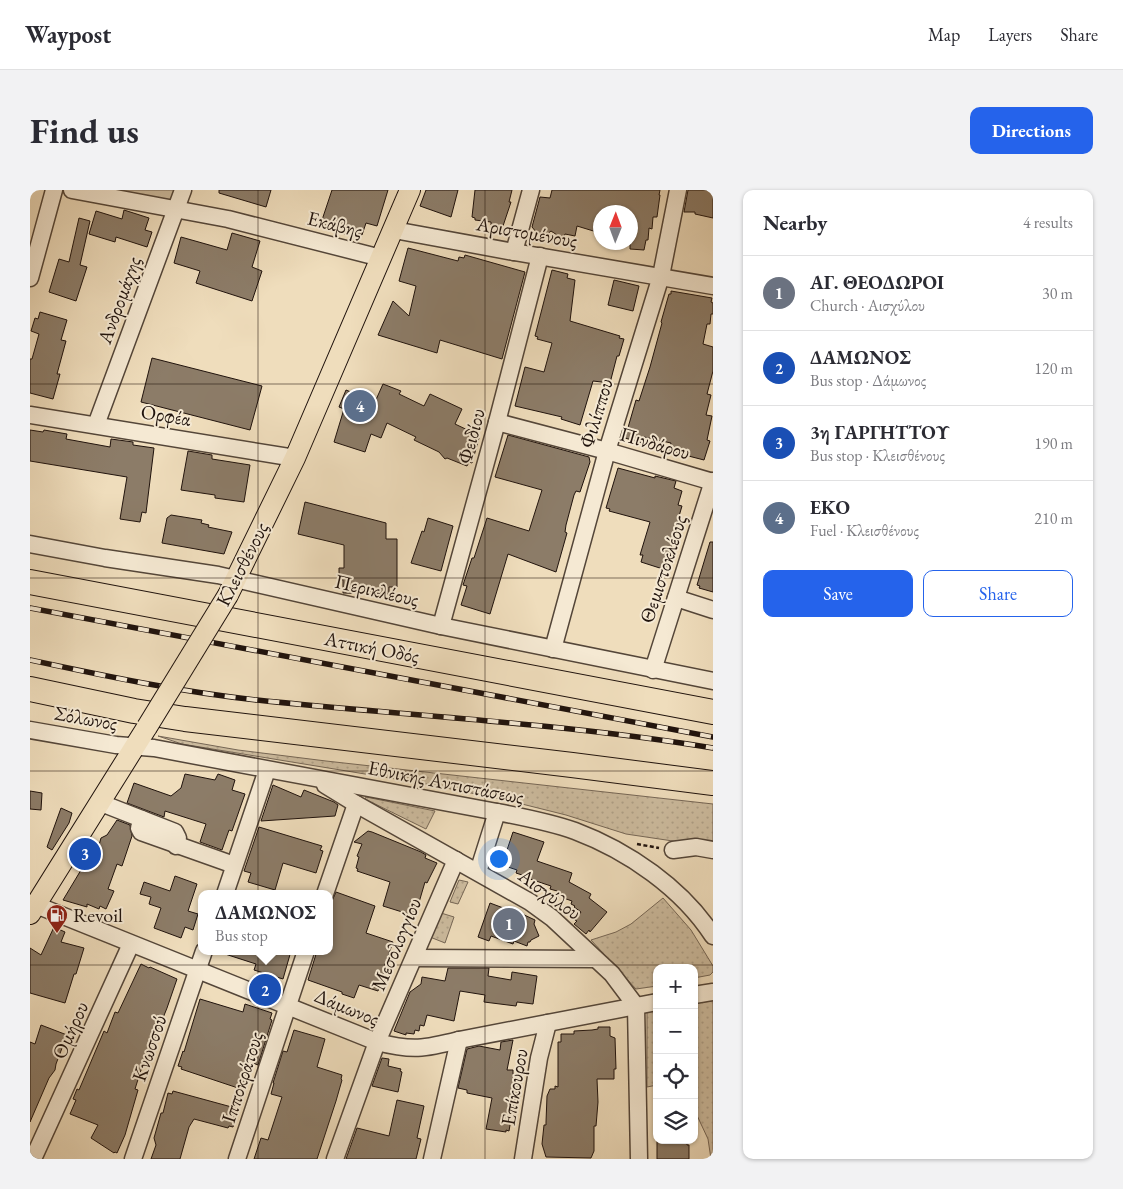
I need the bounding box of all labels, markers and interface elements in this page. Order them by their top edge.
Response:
text: Waypost [25,19,111,50]
text: Map [928,23,960,46]
text: Layers [988,23,1032,46]
text: Share [1060,23,1098,46]
button: Directions [970,107,1093,154]
text: Find us [30,108,139,153]
street label: Εκάβης [305,205,365,243]
north arrow [593,205,638,250]
text: Nearby [763,209,827,236]
street label: Αριστομένους [474,210,580,254]
text: 4 results [1023,212,1073,233]
street label: Ανδρομάχης [91,252,147,348]
text: ΑΓ. ΘΕΟΔΩΡΟΙ [810,270,944,295]
text: 1 [775,283,783,304]
text: 30 m [1042,283,1073,304]
text: Church · Αισχύλου [810,295,925,316]
text: ΔΑΜΩΝΟΣ [810,345,911,370]
text: 2 [775,358,783,379]
text: 120 m [1034,358,1073,379]
text: Bus stop · Δάμωνος [810,370,926,391]
street label: Φιλίππου [573,375,619,451]
pin: 4 [344,387,376,425]
street label: Ορφέα [139,398,194,432]
street label: Φειδίου [451,406,491,466]
text: 3η ΓΑΡΓΗΤΤΟΥ [810,420,950,445]
street label: Πινδάρου [617,421,693,465]
text: 3 [775,433,783,454]
text: 190 m [1034,433,1073,454]
text: Bus stop · Κλεισθένους [810,445,945,466]
text: ΕΚΟ [810,495,850,520]
text: 4 [775,508,783,529]
text: 210 m [1034,508,1073,529]
street label: Θεμιστοκλέους [633,511,693,626]
street label: Κλεισθένους [210,517,274,610]
text: Fuel · Κλεισθένους [810,520,919,541]
street label: Περικλέους [332,568,422,612]
button: Save [763,570,913,617]
button: Share [923,570,1073,617]
street label: Αττική Οδός [321,625,422,669]
street label: Σόλωνος [52,700,120,736]
street label: Εθνικής Αντιστάσεως [366,754,526,810]
pin: 3 [69,835,101,873]
your location [486,846,512,872]
street label: Αισχύλου [513,862,587,926]
popup [198,890,333,955]
street label: Μεσολογγίου [365,894,427,994]
text: ΔΑΜΩΝΟΣ [215,900,316,925]
place label: Revoil [73,902,123,928]
fuel station icon: Revoil [45,903,69,934]
pin: 1 [493,905,525,943]
text: Bus stop [215,925,268,946]
map controls [653,964,698,1144]
button: + [653,964,698,1009]
pin: 2 [249,971,281,1009]
street label: Δάμωνος [311,982,383,1032]
street label: Ομήρου [46,997,94,1063]
button: − [653,1009,698,1054]
street label: Κνωσσού [126,1011,172,1085]
street label: Ιπποκράτους [215,1028,269,1126]
street label: Επίκουρου [494,1046,534,1128]
button: locate [653,1054,698,1099]
button: layers [653,1099,698,1144]

